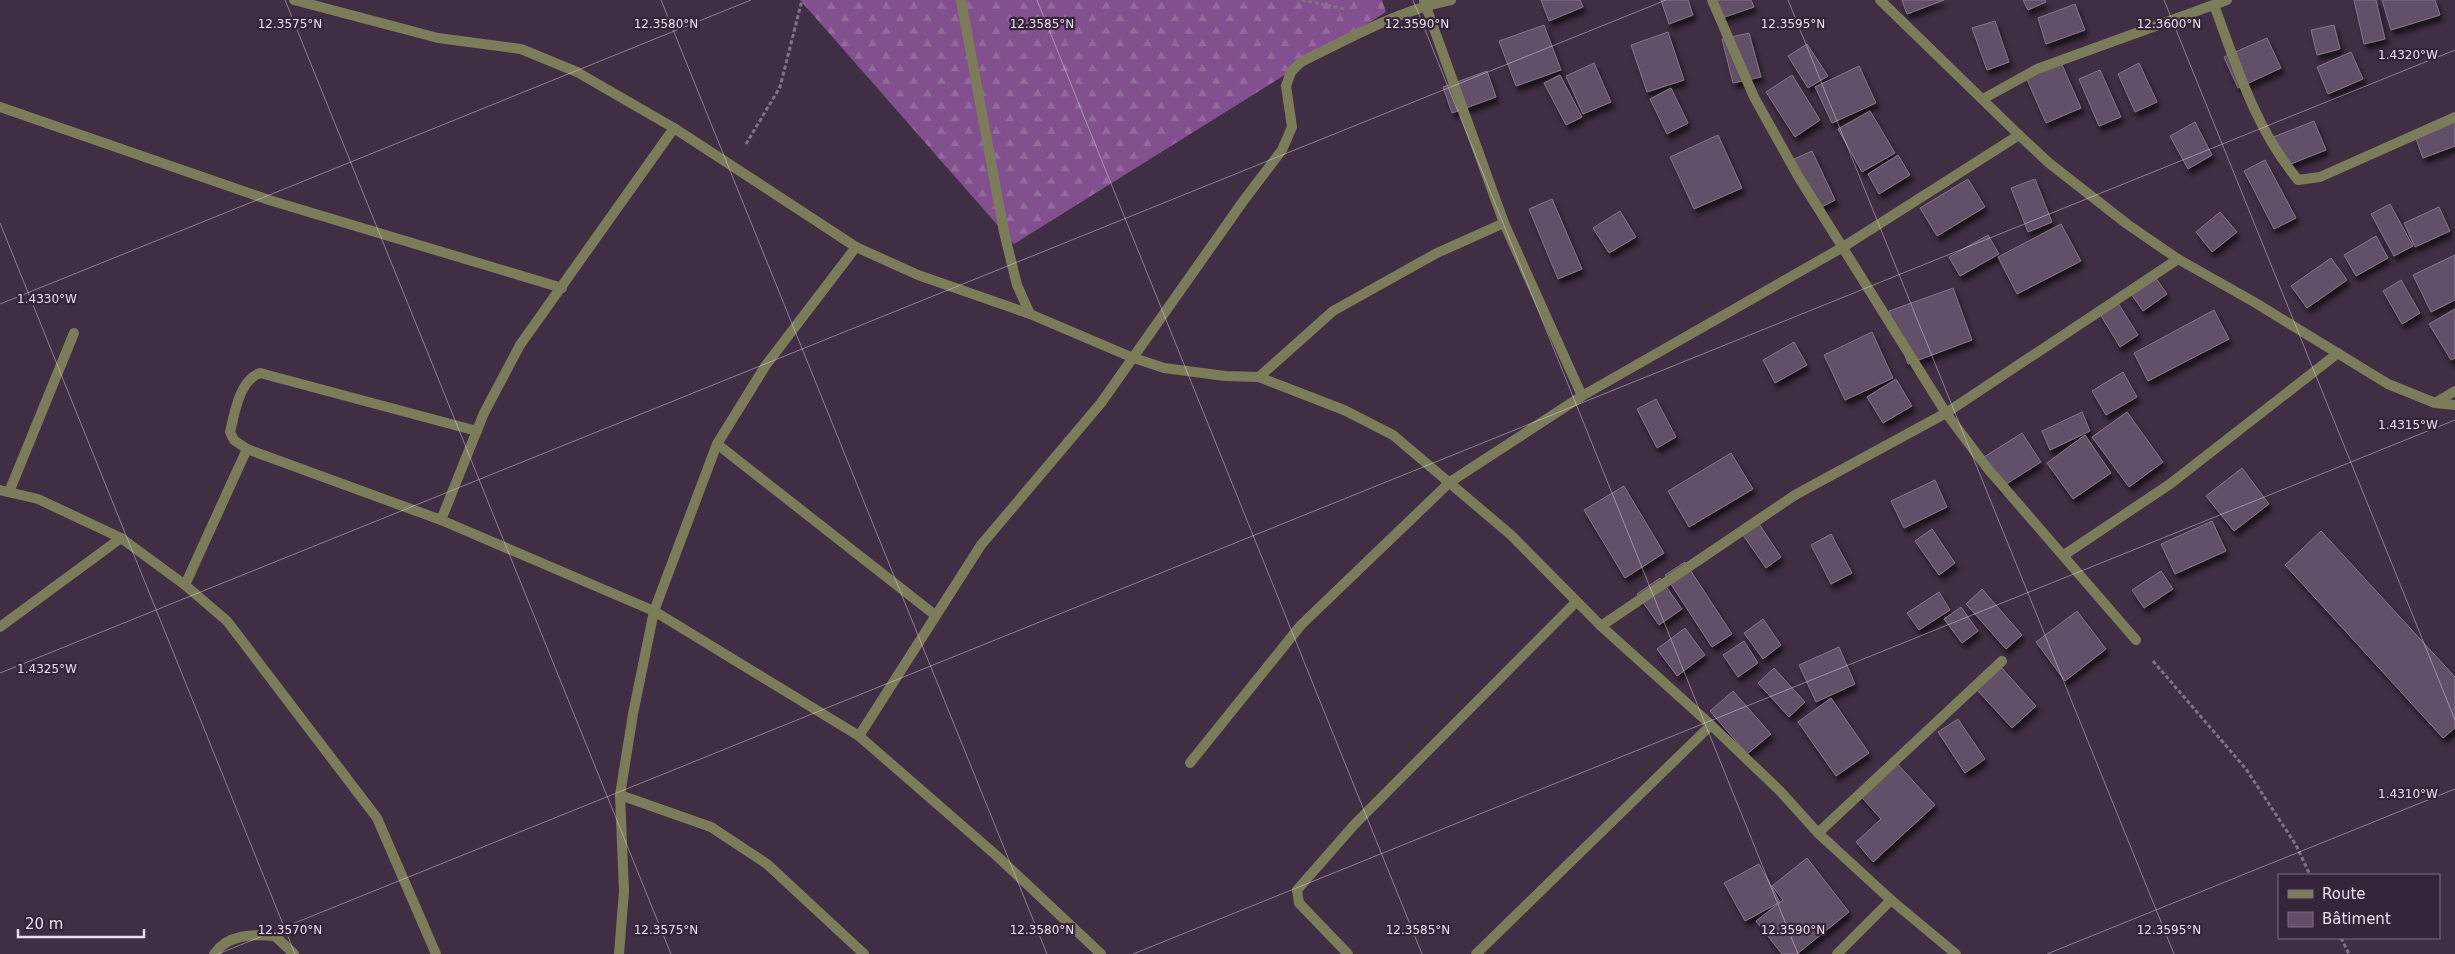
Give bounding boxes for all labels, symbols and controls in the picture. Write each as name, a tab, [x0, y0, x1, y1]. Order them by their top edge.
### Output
text: 12.3575°N	[258, 17, 322, 31]
text: 12.3580°N	[634, 17, 698, 31]
text: 12.3585°N	[1010, 17, 1074, 31]
text: 12.3590°N	[1385, 17, 1449, 31]
text: 12.3595°N	[1761, 17, 1825, 31]
text: 12.3600°N	[2137, 17, 2201, 31]
text: 1.4320°W	[2378, 48, 2438, 62]
text: 1.4330°W	[17, 292, 77, 306]
text: 1.4315°W	[2378, 418, 2438, 432]
text: 1.4325°W	[17, 662, 77, 676]
text: 1.4310°W	[2378, 787, 2438, 801]
legend	[2278, 874, 2440, 939]
text: Route	[2322, 885, 2366, 903]
scale bar	[18, 906, 144, 938]
text: Bâtiment	[2322, 910, 2391, 928]
text: 20 m	[25, 915, 63, 933]
text: 12.3570°N	[258, 923, 322, 937]
text: 12.3575°N	[634, 923, 698, 937]
text: 12.3580°N	[1010, 923, 1074, 937]
text: 12.3585°N	[1386, 923, 1450, 937]
text: 12.3590°N	[1761, 923, 1825, 937]
text: 12.3595°N	[2137, 923, 2201, 937]

